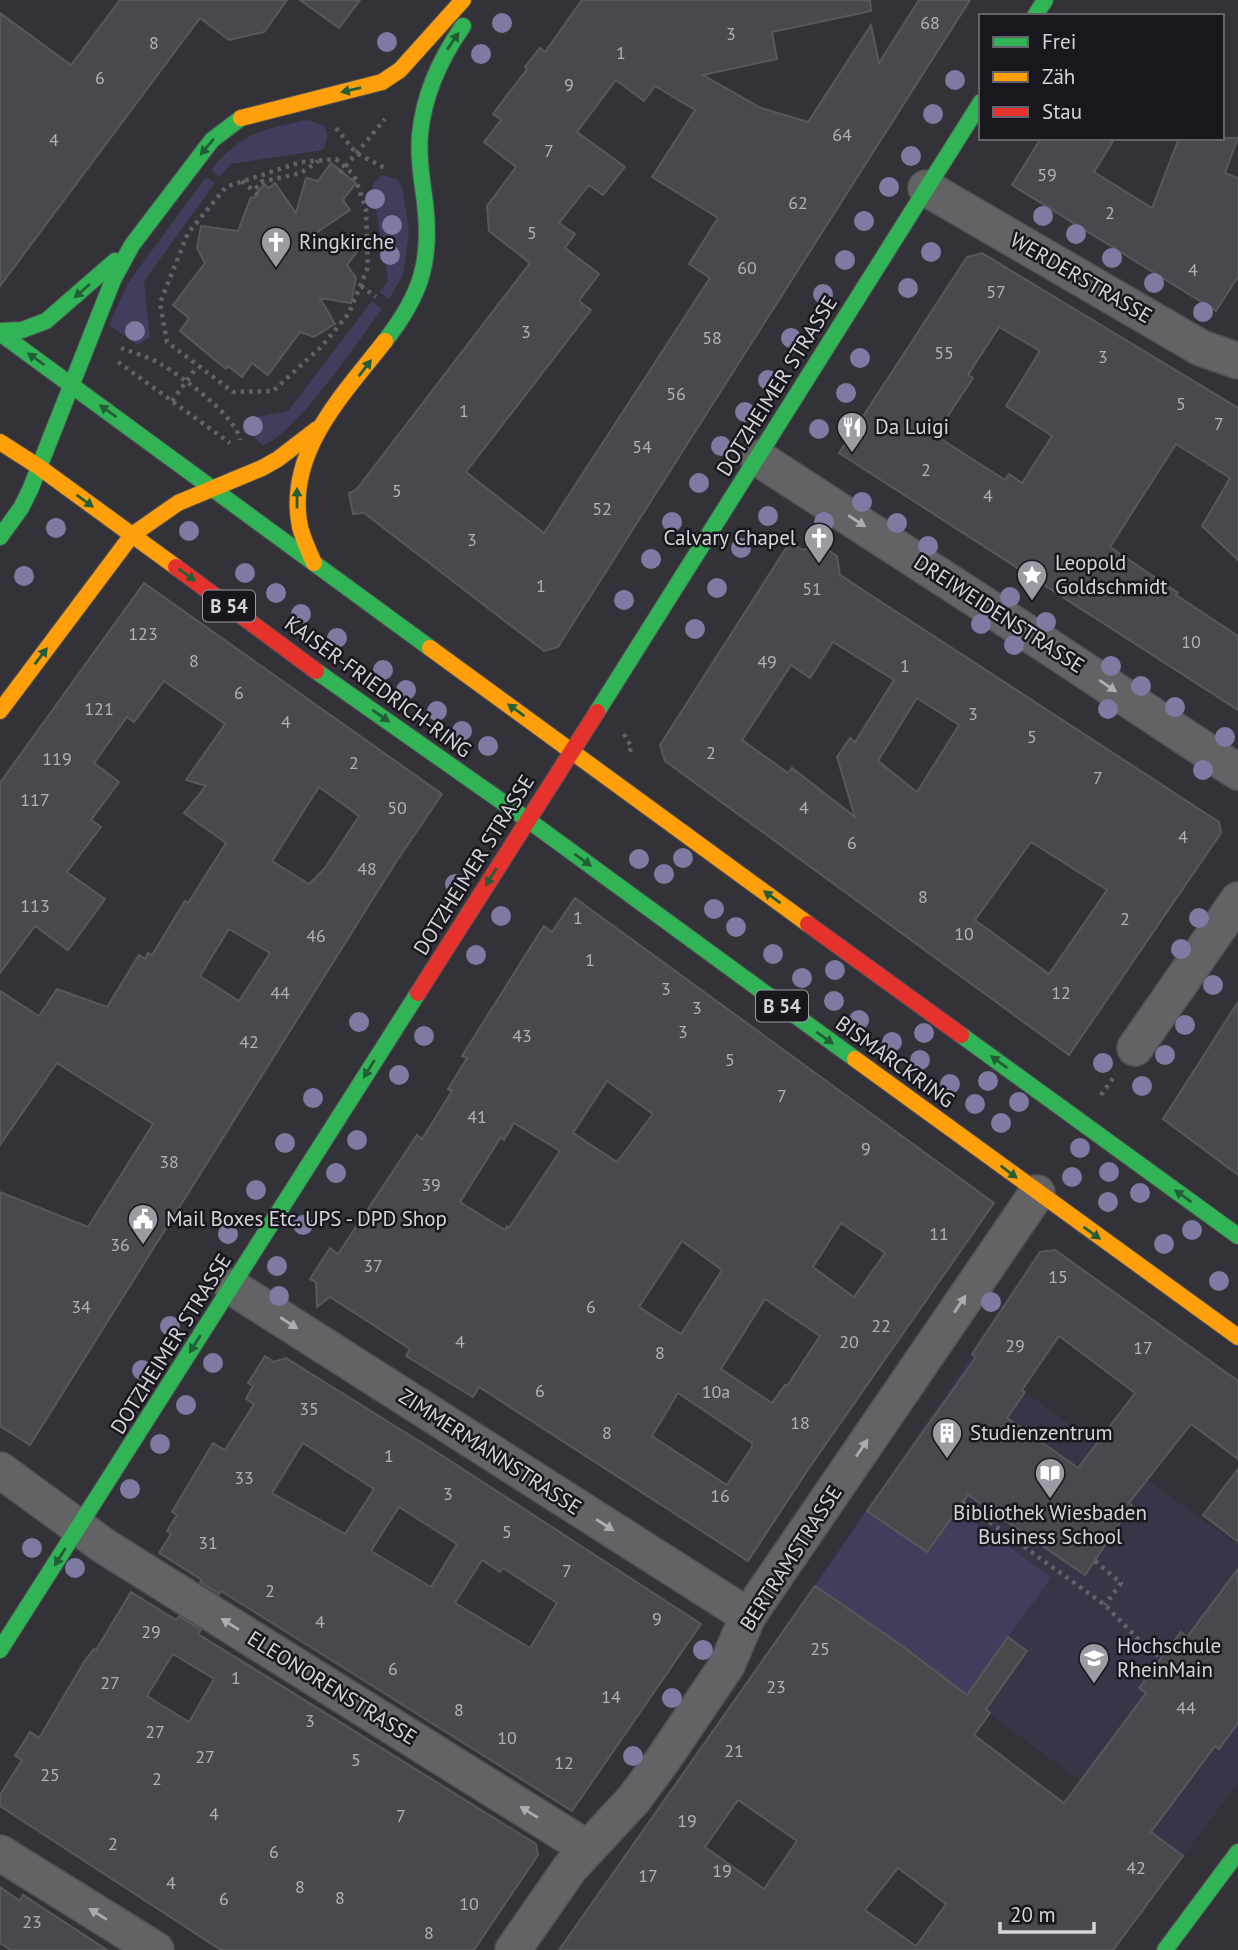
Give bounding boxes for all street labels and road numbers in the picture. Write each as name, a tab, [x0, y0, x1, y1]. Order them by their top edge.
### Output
street label: WERDERSTRASSE	[1006, 226, 1157, 329]
street label: DOTZHEIMER STRASSE	[710, 290, 843, 481]
street label: DREIWEIDENSTRASSE	[909, 548, 1090, 679]
road number: B 54	[203, 590, 255, 622]
street label: KAISER-FRIEDRICH-RING	[280, 610, 477, 764]
street label: DOTZHEIMER STRASSE	[407, 769, 540, 960]
road number: B 54	[756, 990, 808, 1022]
street label: BISMARCKRING	[831, 1009, 960, 1114]
street label: DOTZHEIMER STRASSE	[104, 1248, 237, 1439]
street label: ZIMMERMANNSTRASSE	[394, 1382, 587, 1521]
street label: BERTRAMSTRASSE	[734, 1480, 848, 1635]
street label: ELEONORENSTRASSE	[243, 1625, 422, 1751]

